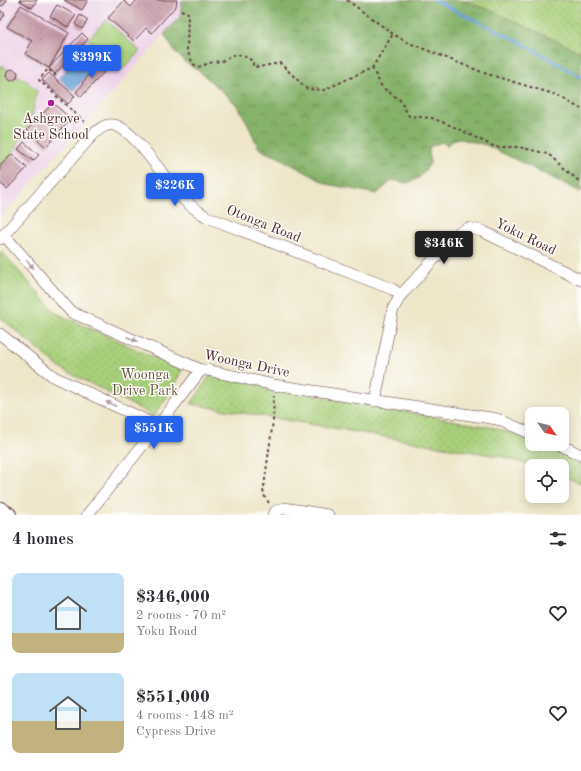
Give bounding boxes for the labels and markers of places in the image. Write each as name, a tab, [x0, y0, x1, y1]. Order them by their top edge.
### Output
pin: $399K	[64, 45, 120, 79]
marker: Ashgrove State School	[46, 98, 56, 108]
place label: Ashgrove State School	[13, 112, 89, 142]
pin: $226K	[147, 173, 203, 207]
pin: $346K	[416, 231, 472, 265]
pin: $551K	[126, 416, 182, 450]

